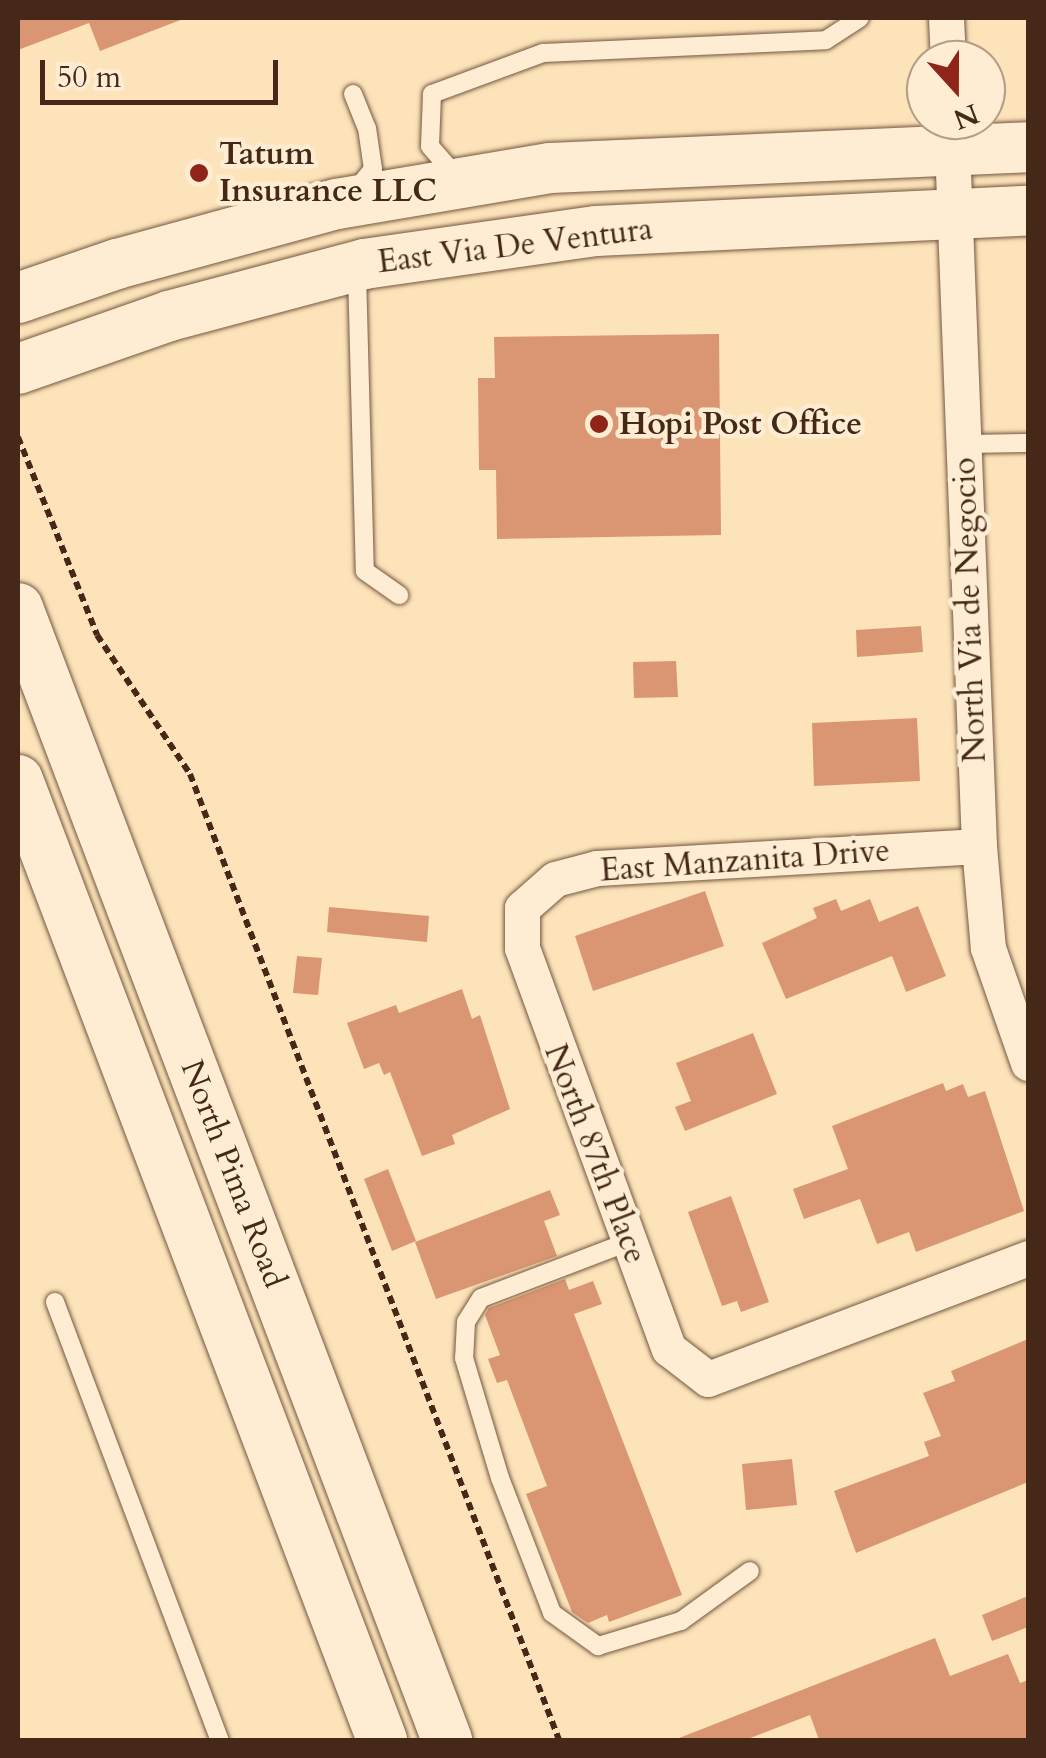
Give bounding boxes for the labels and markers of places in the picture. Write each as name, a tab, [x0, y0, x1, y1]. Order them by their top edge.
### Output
place label: Tatum Insurance LLC	[219, 136, 437, 211]
marker: Tatum Insurance LLC	[188, 162, 210, 184]
place label: Hopi Post Office	[619, 405, 862, 443]
marker: Hopi Post Office	[588, 413, 610, 435]

